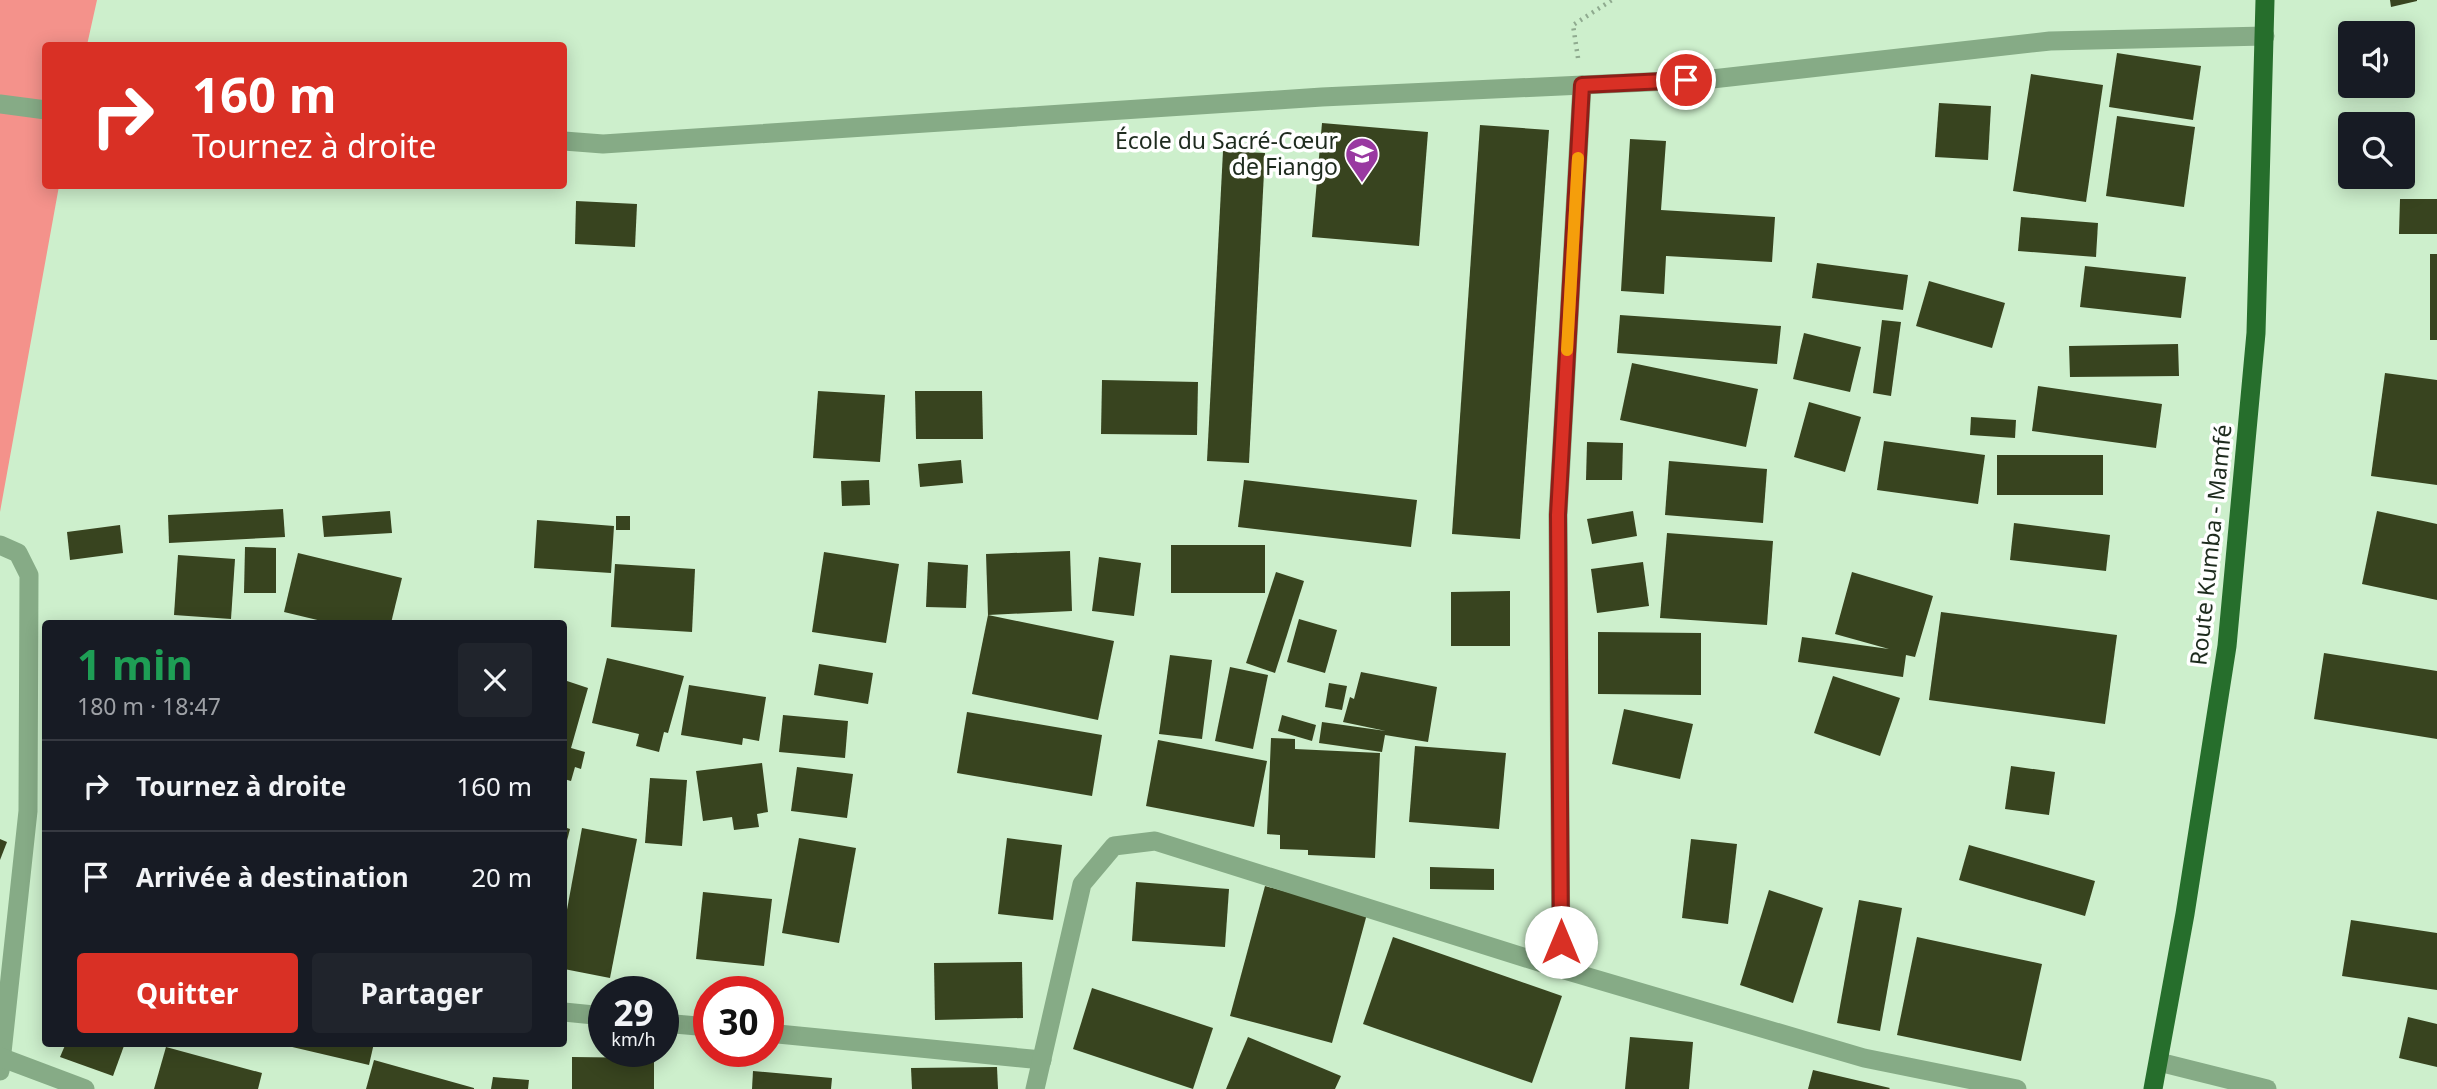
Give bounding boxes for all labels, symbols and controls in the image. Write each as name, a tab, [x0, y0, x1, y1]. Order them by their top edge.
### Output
map controls	[2338, 21, 2415, 189]
button: sound	[2338, 21, 2415, 98]
pin	[1656, 50, 1716, 110]
text: 160 m	[192, 61, 337, 127]
icon: arrive	[1667, 61, 1705, 99]
icon: right	[77, 70, 168, 161]
button: search	[2338, 112, 2415, 189]
text: Tournez à droite	[192, 124, 437, 167]
place label: École du Sacré-Cœur de Fiango	[1115, 124, 1338, 182]
school or university icon: École du Sacré-Cœur de Fiango	[1343, 135, 1381, 184]
street label: Route Kumba - Mamfé	[2181, 423, 2239, 667]
text: 1 min	[77, 635, 193, 692]
button: close	[458, 643, 532, 717]
text: 180 m · 18:47	[77, 690, 221, 722]
icon: right	[77, 767, 115, 805]
text: Tournez à droite	[136, 768, 346, 804]
text: 160 m	[456, 768, 532, 804]
icon: arrive	[77, 858, 115, 896]
text: Arrivée à destination	[136, 859, 409, 895]
text: 20 m	[471, 859, 532, 895]
position arrow	[1524, 905, 1598, 979]
button: Quitter	[77, 953, 298, 1033]
button: Partager	[312, 953, 532, 1033]
speed limit sign: 30	[693, 976, 784, 1067]
text: 29	[613, 989, 654, 1036]
text: km/h	[611, 1027, 656, 1051]

